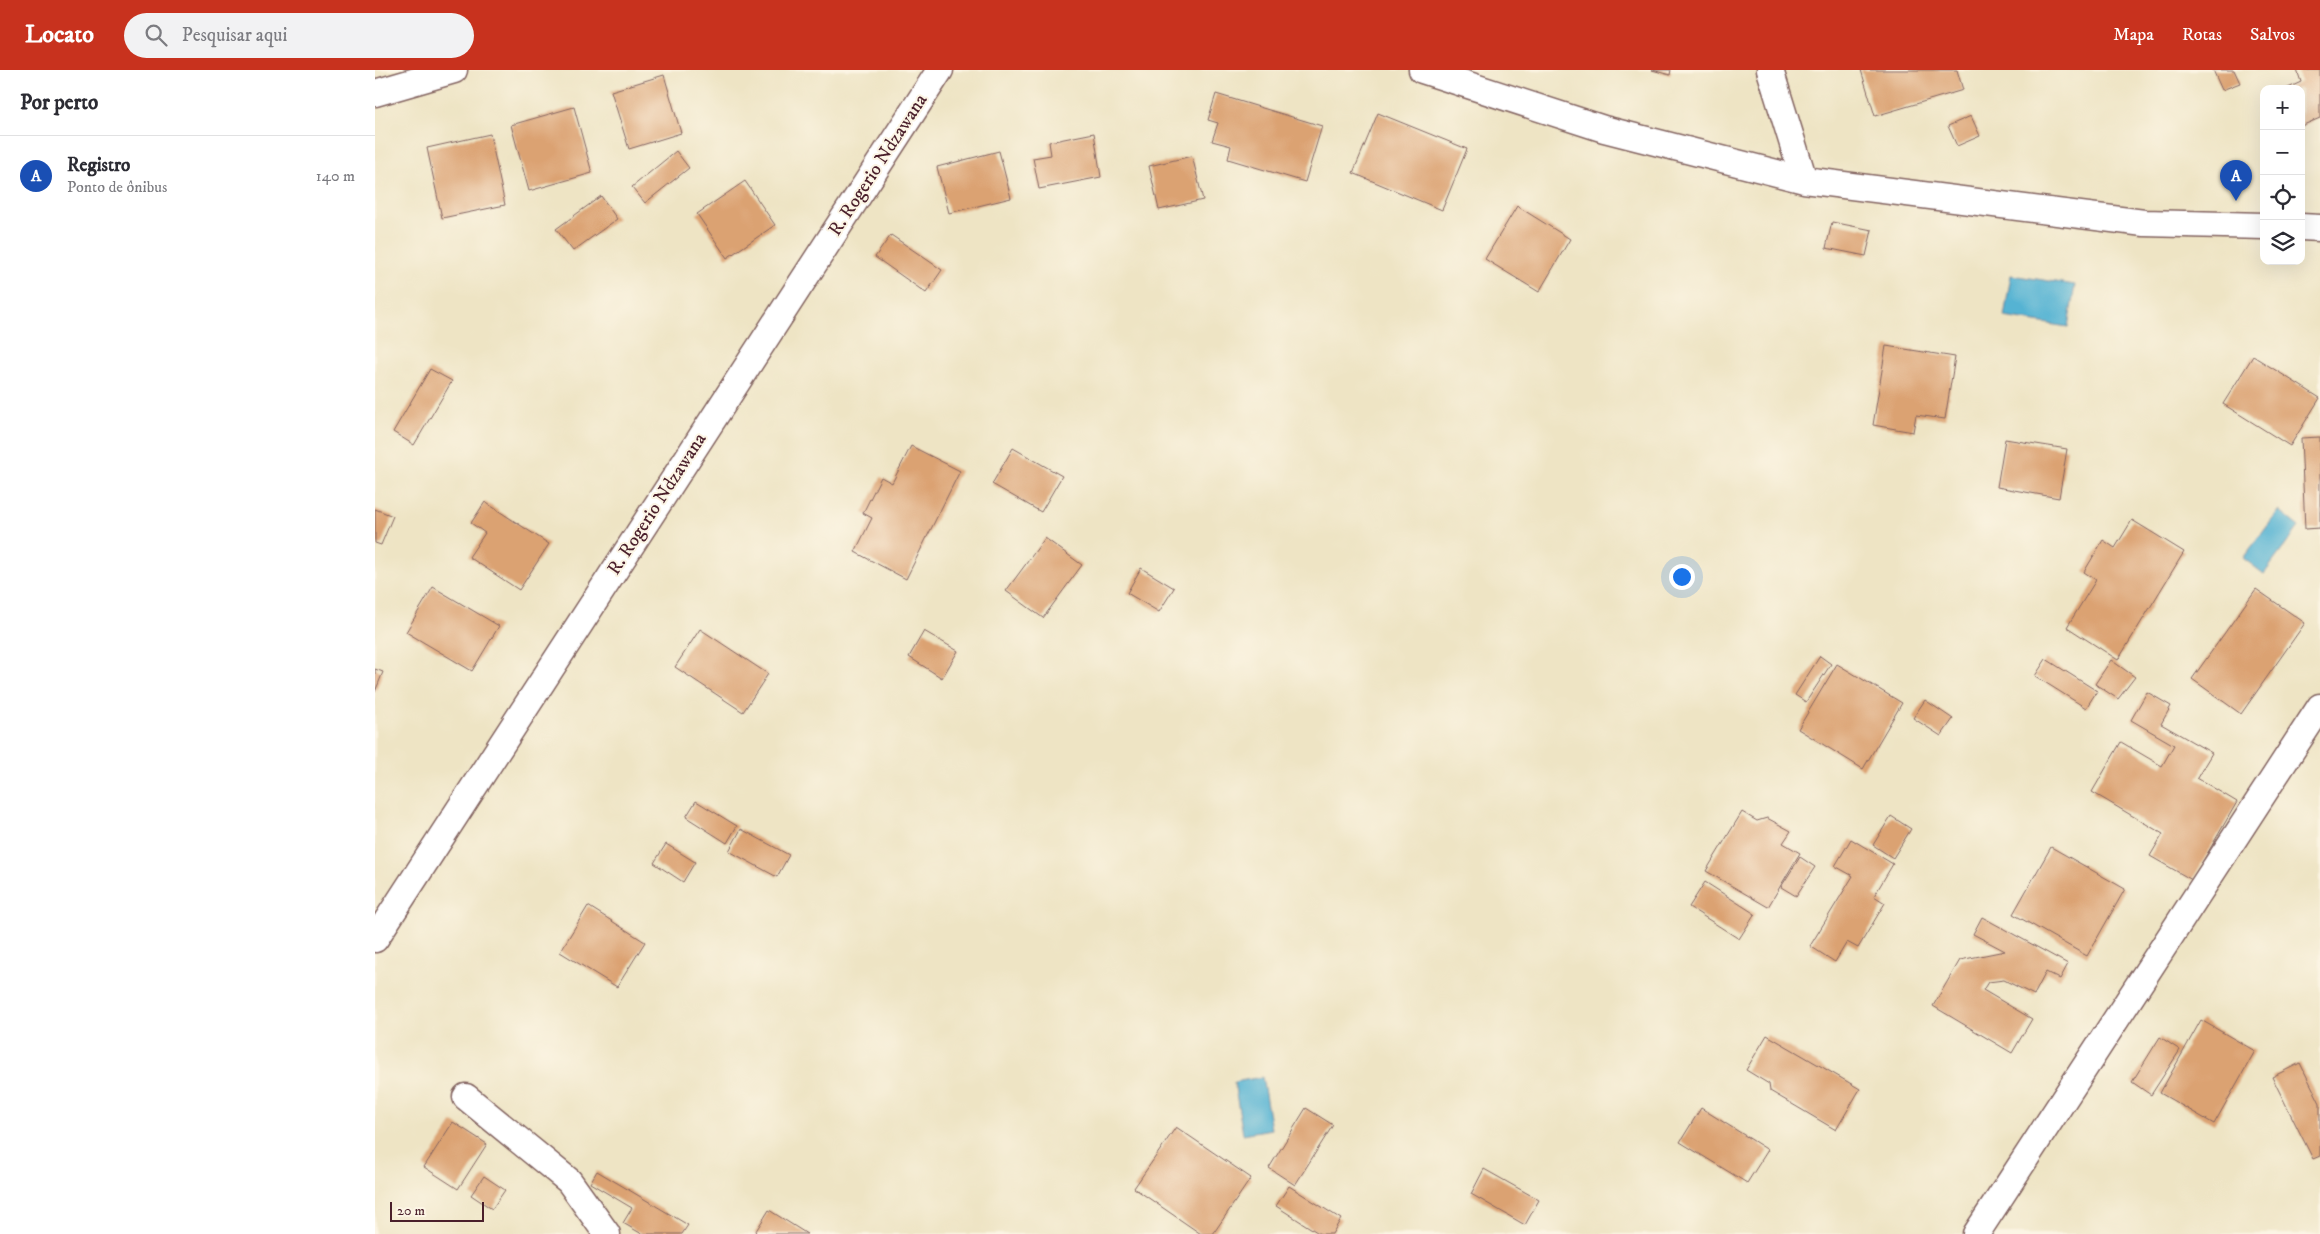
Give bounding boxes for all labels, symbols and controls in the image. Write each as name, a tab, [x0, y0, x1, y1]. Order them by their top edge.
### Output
search box	[124, 13, 474, 58]
text: Locato	[25, 20, 94, 50]
icon: search	[142, 21, 170, 49]
text: Pesquisar aqui	[182, 24, 287, 47]
text: Mapa	[2113, 24, 2154, 46]
text: Rotas	[2182, 24, 2222, 46]
text: Salvos	[2250, 24, 2295, 46]
map controls	[2260, 85, 2305, 265]
button: +	[2260, 85, 2305, 130]
text: Por perto	[20, 90, 98, 116]
street label: R. Rogerio Ndzawana	[824, 90, 932, 240]
button: −	[2260, 130, 2305, 175]
text: Registro	[67, 154, 130, 177]
pin: A	[2220, 160, 2252, 201]
text: A	[31, 166, 41, 186]
text: 140 m	[316, 166, 355, 186]
button: locate	[2260, 175, 2305, 220]
text: Ponto de ônibus	[67, 177, 167, 197]
button: layers	[2260, 220, 2305, 265]
street label: R. Rogerio Ndzawana	[603, 429, 711, 579]
your location	[1669, 564, 1695, 590]
scale bar	[390, 1199, 484, 1222]
text: 20 m	[397, 1202, 425, 1220]

